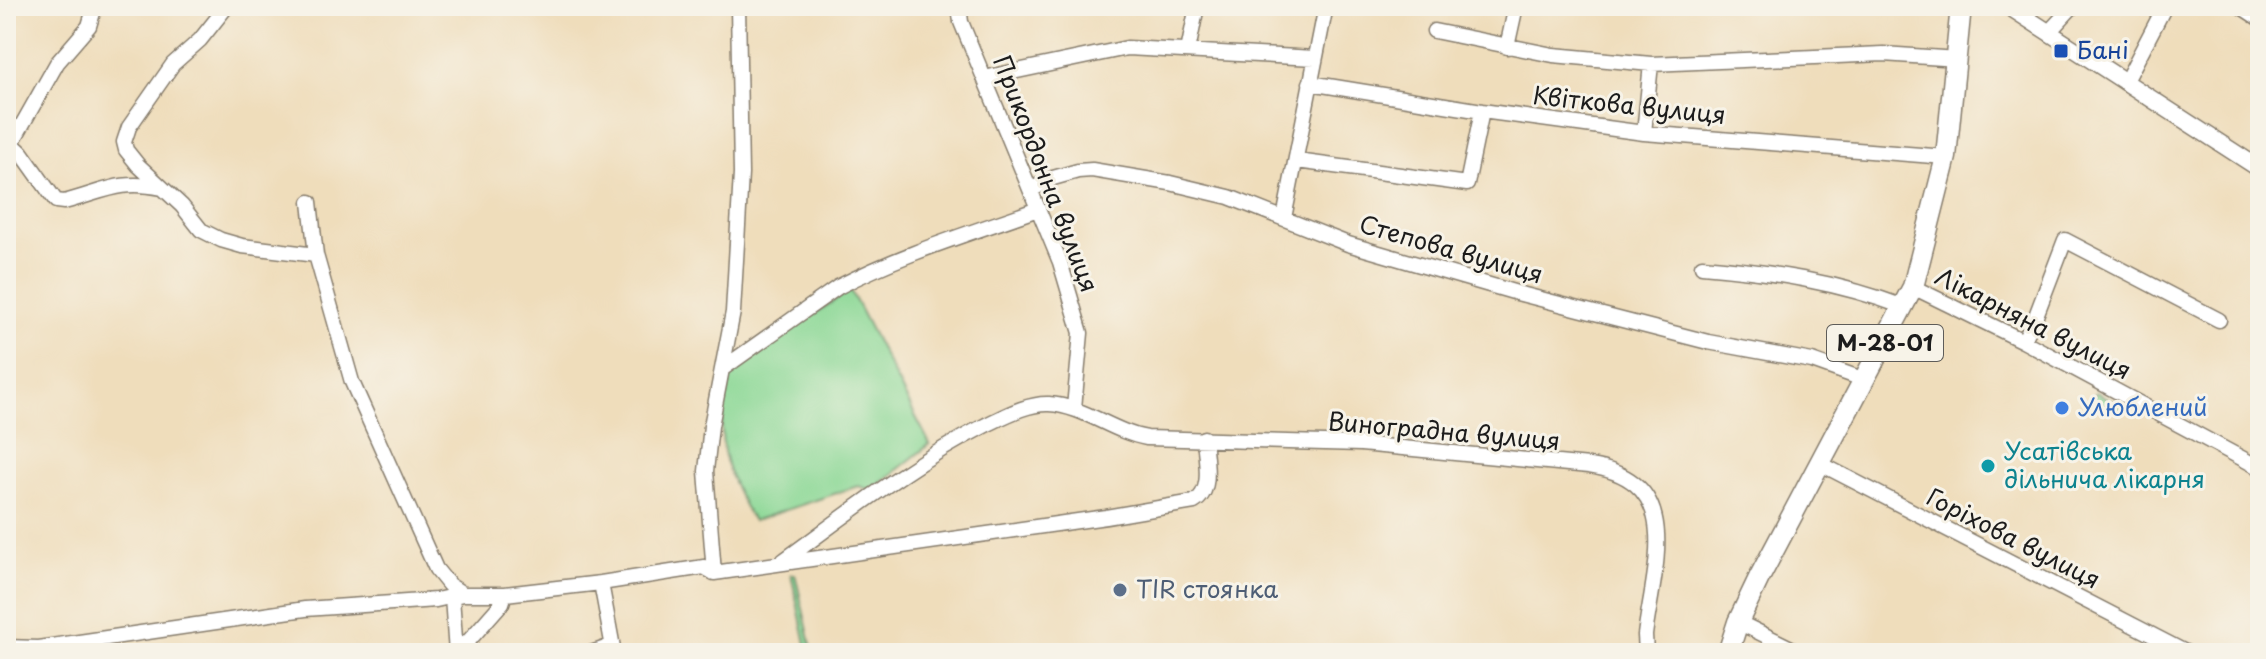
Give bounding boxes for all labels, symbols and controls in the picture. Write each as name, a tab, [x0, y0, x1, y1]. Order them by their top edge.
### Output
place label: Бані	[2077, 31, 2129, 67]
marker: Бані	[2052, 42, 2070, 60]
street label: Прикордонна вулиця	[985, 50, 1109, 297]
street label: Квіткова вулиця	[1531, 76, 1727, 132]
street label: Степова вулиця	[1356, 205, 1548, 291]
street label: Лікарняна вулиця	[1930, 257, 2138, 387]
road number: М-28-01	[1827, 325, 1943, 361]
place label: Улюблений	[2078, 388, 2208, 424]
marker: Улюблений	[2053, 399, 2071, 417]
street label: Виноградна вулиця	[1327, 402, 1562, 458]
place label: Усатівська дільнича лікарня	[2004, 432, 2205, 496]
marker: Усатівська дільнича лікарня	[1979, 457, 1997, 475]
street label: Горіхова вулиця	[1921, 478, 2107, 597]
place label: TIR стоянка	[1136, 570, 1278, 606]
marker: TIR стоянка	[1111, 581, 1129, 599]

